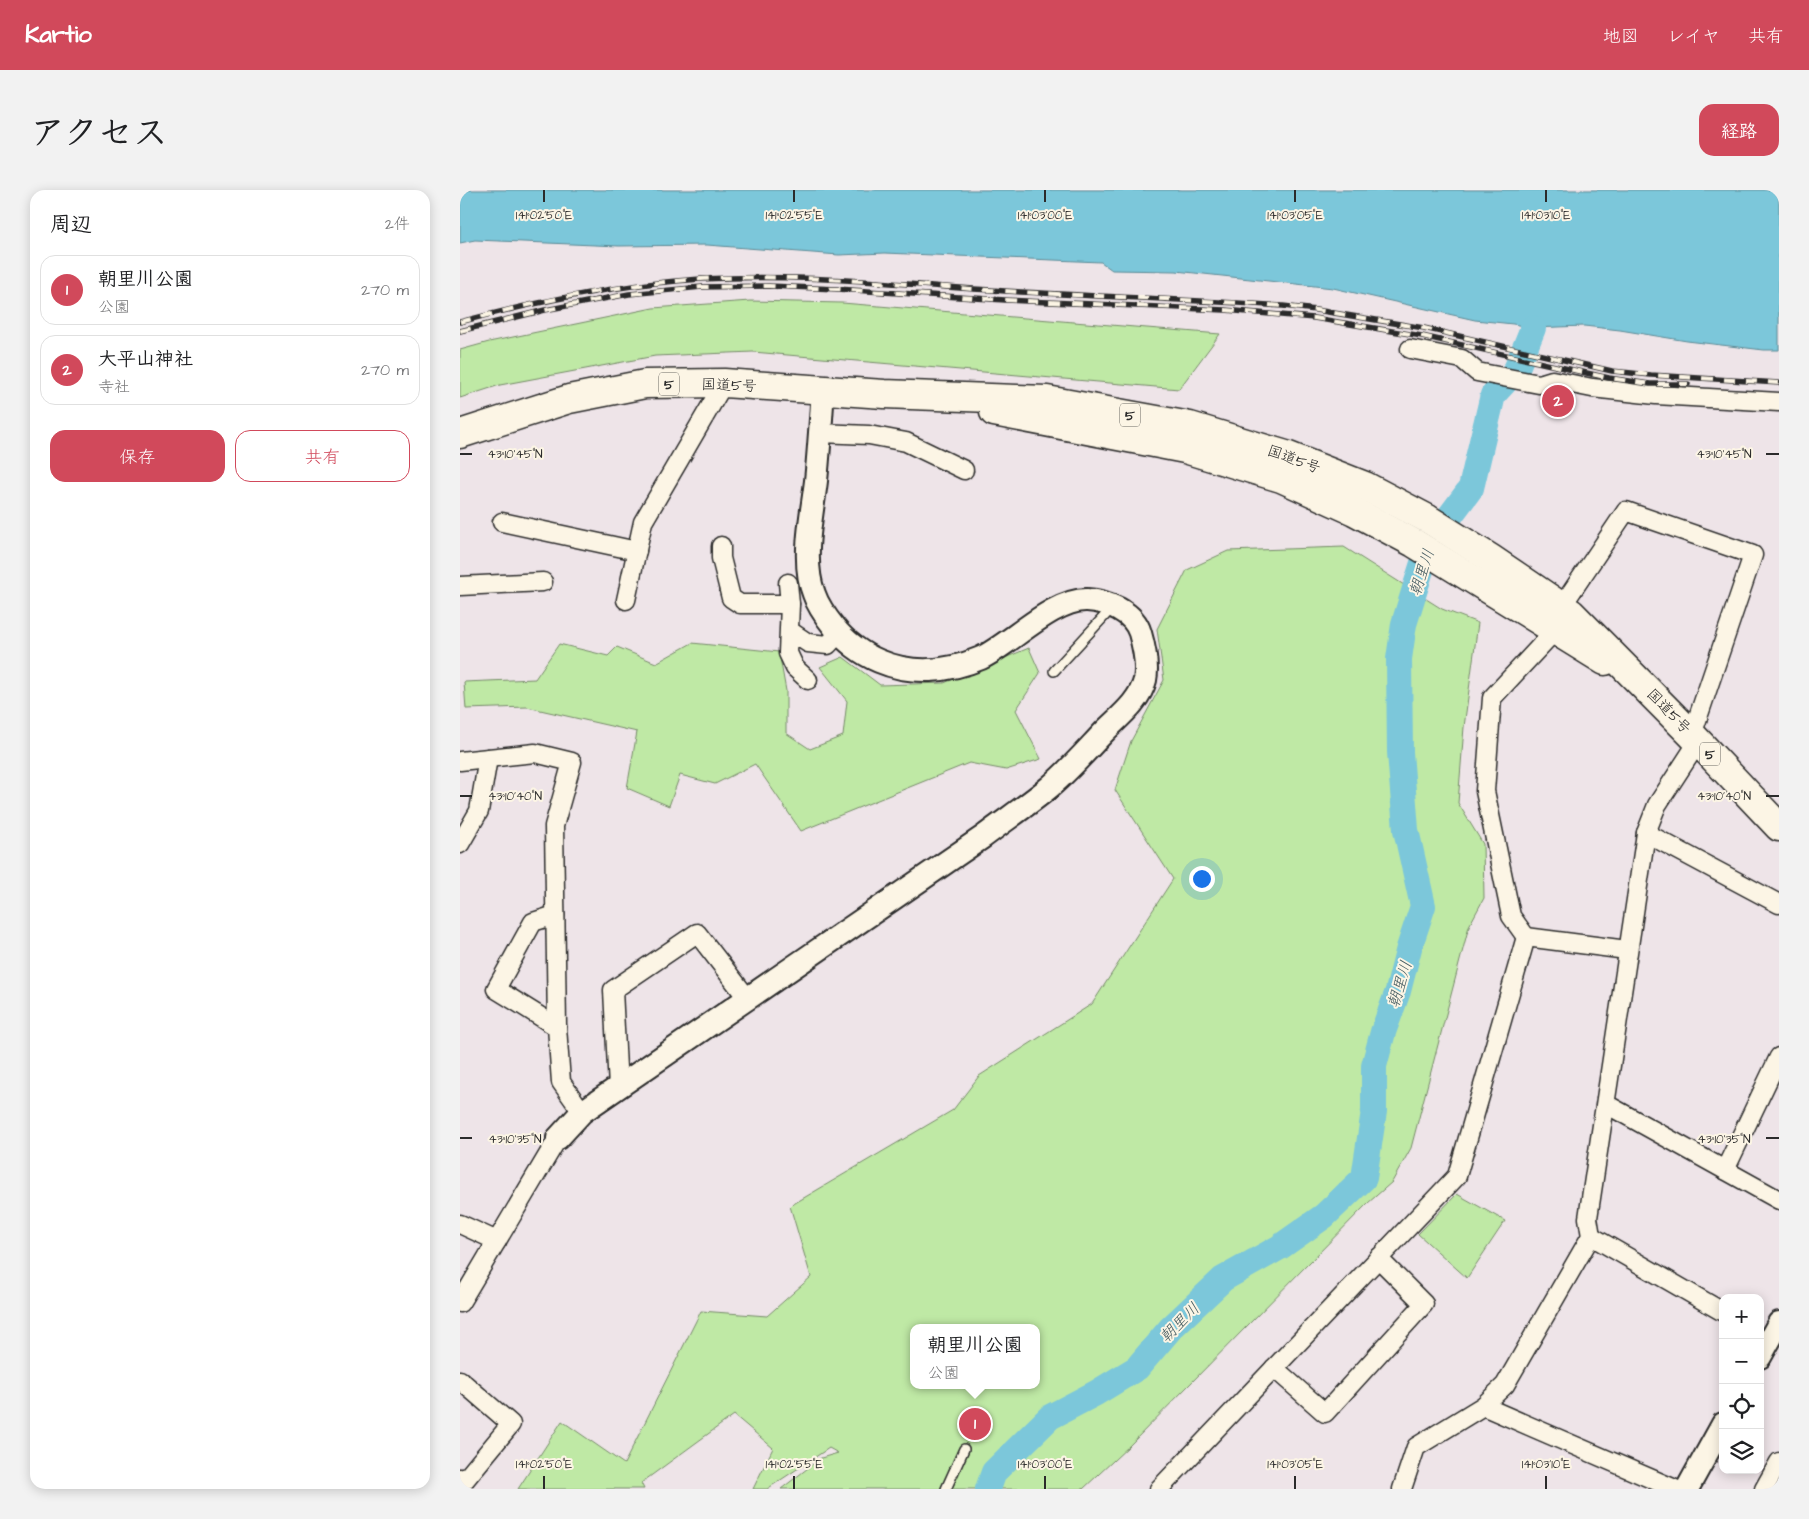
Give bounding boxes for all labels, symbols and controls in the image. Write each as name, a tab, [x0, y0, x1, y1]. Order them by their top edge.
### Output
text: Kartio	[25, 18, 92, 52]
text: 地図	[1603, 24, 1639, 49]
text: レイヤ	[1667, 24, 1720, 49]
text: 共有	[1748, 24, 1784, 49]
button: 経路	[1699, 104, 1779, 156]
text: アクセス	[30, 109, 168, 158]
text: 141°02'50"E	[516, 207, 572, 224]
text: 141°02'55"E	[765, 207, 823, 224]
text: 141°03'00"E	[1018, 207, 1072, 224]
text: 141°03'05"E	[1267, 207, 1323, 224]
text: 141°03'10"E	[1522, 207, 1570, 224]
text: 周辺	[50, 210, 92, 239]
text: 2件	[385, 213, 410, 235]
text: 朝里川公園	[98, 266, 193, 293]
text: 1	[66, 279, 68, 301]
text: 270 m	[361, 279, 409, 301]
text: 公園	[98, 296, 130, 318]
text: 大平山神社	[98, 346, 193, 373]
text: 2	[62, 359, 72, 381]
text: 270 m	[361, 359, 409, 381]
road number: 5	[659, 372, 679, 395]
street label: 国道5号	[701, 374, 757, 397]
text: 寺社	[98, 376, 130, 398]
pin: 2	[1542, 382, 1574, 420]
road number: 5	[1120, 404, 1140, 426]
button: 保存	[50, 430, 225, 482]
button: 共有	[235, 430, 410, 482]
street label: 国道5号	[1264, 440, 1324, 479]
text: 43°10'45"N	[488, 446, 543, 463]
text: 43°10'45"N	[1697, 446, 1752, 463]
water label: 朝里川	[1404, 546, 1440, 599]
street label: 国道5号	[1642, 684, 1696, 739]
road number: 5	[1700, 742, 1720, 766]
text: 43°10'40"N	[488, 788, 543, 805]
text: 43°10'40"N	[1697, 788, 1752, 805]
your location	[1189, 866, 1215, 892]
water label: 朝里川	[1382, 958, 1417, 1010]
text: 43°10'35"N	[489, 1131, 542, 1148]
text: 43°10'35"N	[1698, 1131, 1751, 1148]
map controls	[1719, 1294, 1764, 1474]
button: +	[1719, 1294, 1764, 1339]
water label: 朝里川	[1155, 1298, 1204, 1347]
popup	[910, 1324, 1040, 1389]
text: 朝里川公園	[927, 1332, 1023, 1359]
button: −	[1719, 1339, 1764, 1384]
text: 公園	[927, 1362, 960, 1384]
button: locate	[1719, 1384, 1764, 1429]
pin: 1	[959, 1405, 991, 1443]
button: layers	[1719, 1429, 1764, 1474]
text: 141°02'50"E	[516, 1456, 572, 1473]
text: 141°02'55"E	[765, 1456, 823, 1473]
text: 141°03'00"E	[1018, 1456, 1072, 1473]
text: 141°03'05"E	[1267, 1456, 1323, 1473]
text: 141°03'10"E	[1522, 1456, 1570, 1473]

